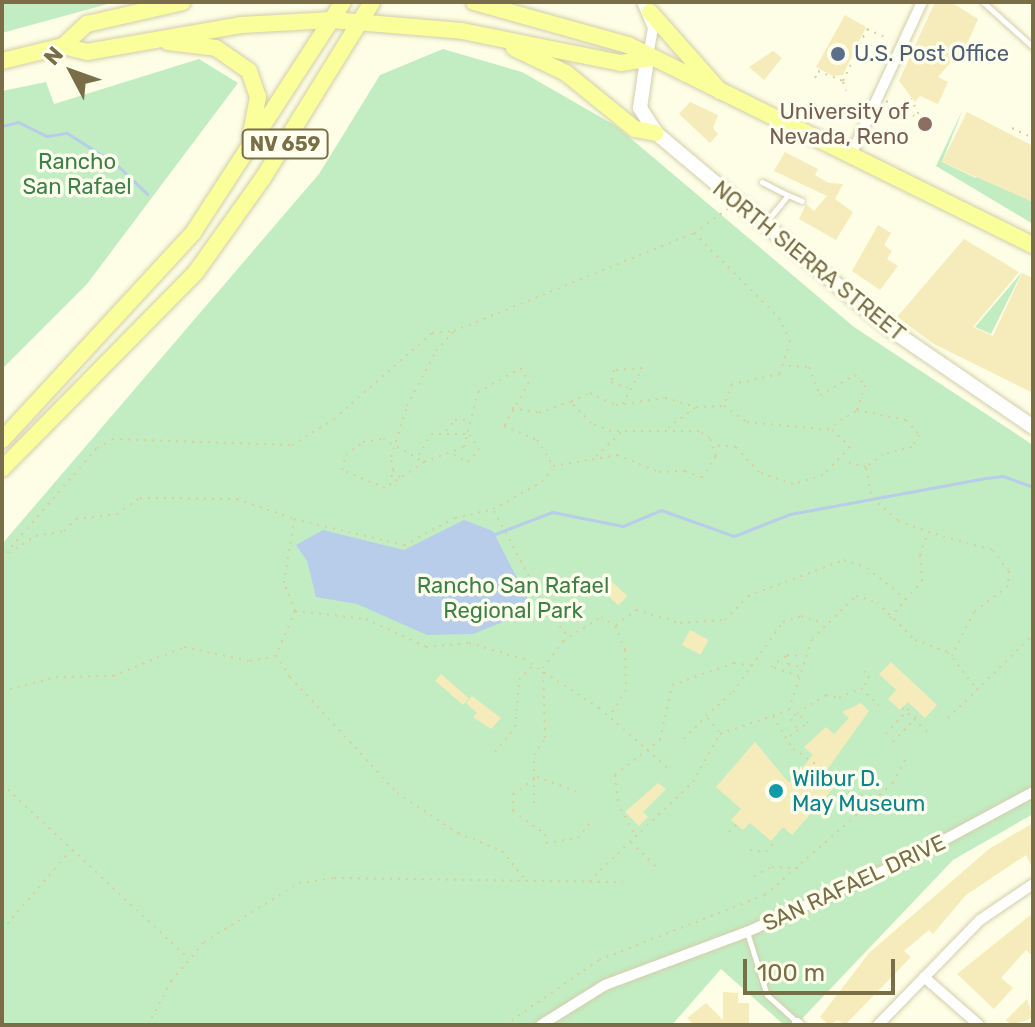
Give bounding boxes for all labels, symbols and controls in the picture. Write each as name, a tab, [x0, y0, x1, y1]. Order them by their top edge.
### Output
north arrow	[32, 32, 112, 112]
text: N	[38, 41, 69, 71]
place label: U.S. Post Office	[854, 41, 1009, 67]
marker: U.S. Post Office	[829, 45, 847, 63]
place label: University of Nevada, Reno	[769, 98, 909, 150]
marker: University of Nevada, Reno	[916, 115, 934, 133]
road number: NV 659	[241, 128, 329, 160]
park label: Rancho San Rafael	[22, 148, 132, 200]
street label: NORTH SIERRA STREET	[707, 175, 911, 347]
park label: Rancho San Rafael Regional Park	[417, 572, 609, 624]
place label: Wilbur D. May Museum	[792, 765, 926, 816]
marker: Wilbur D. May Museum	[767, 782, 785, 800]
street label: SAN RAFAEL DRIVE	[758, 829, 950, 937]
scale bar	[747, 943, 899, 993]
text: 100 m	[757, 959, 825, 987]

